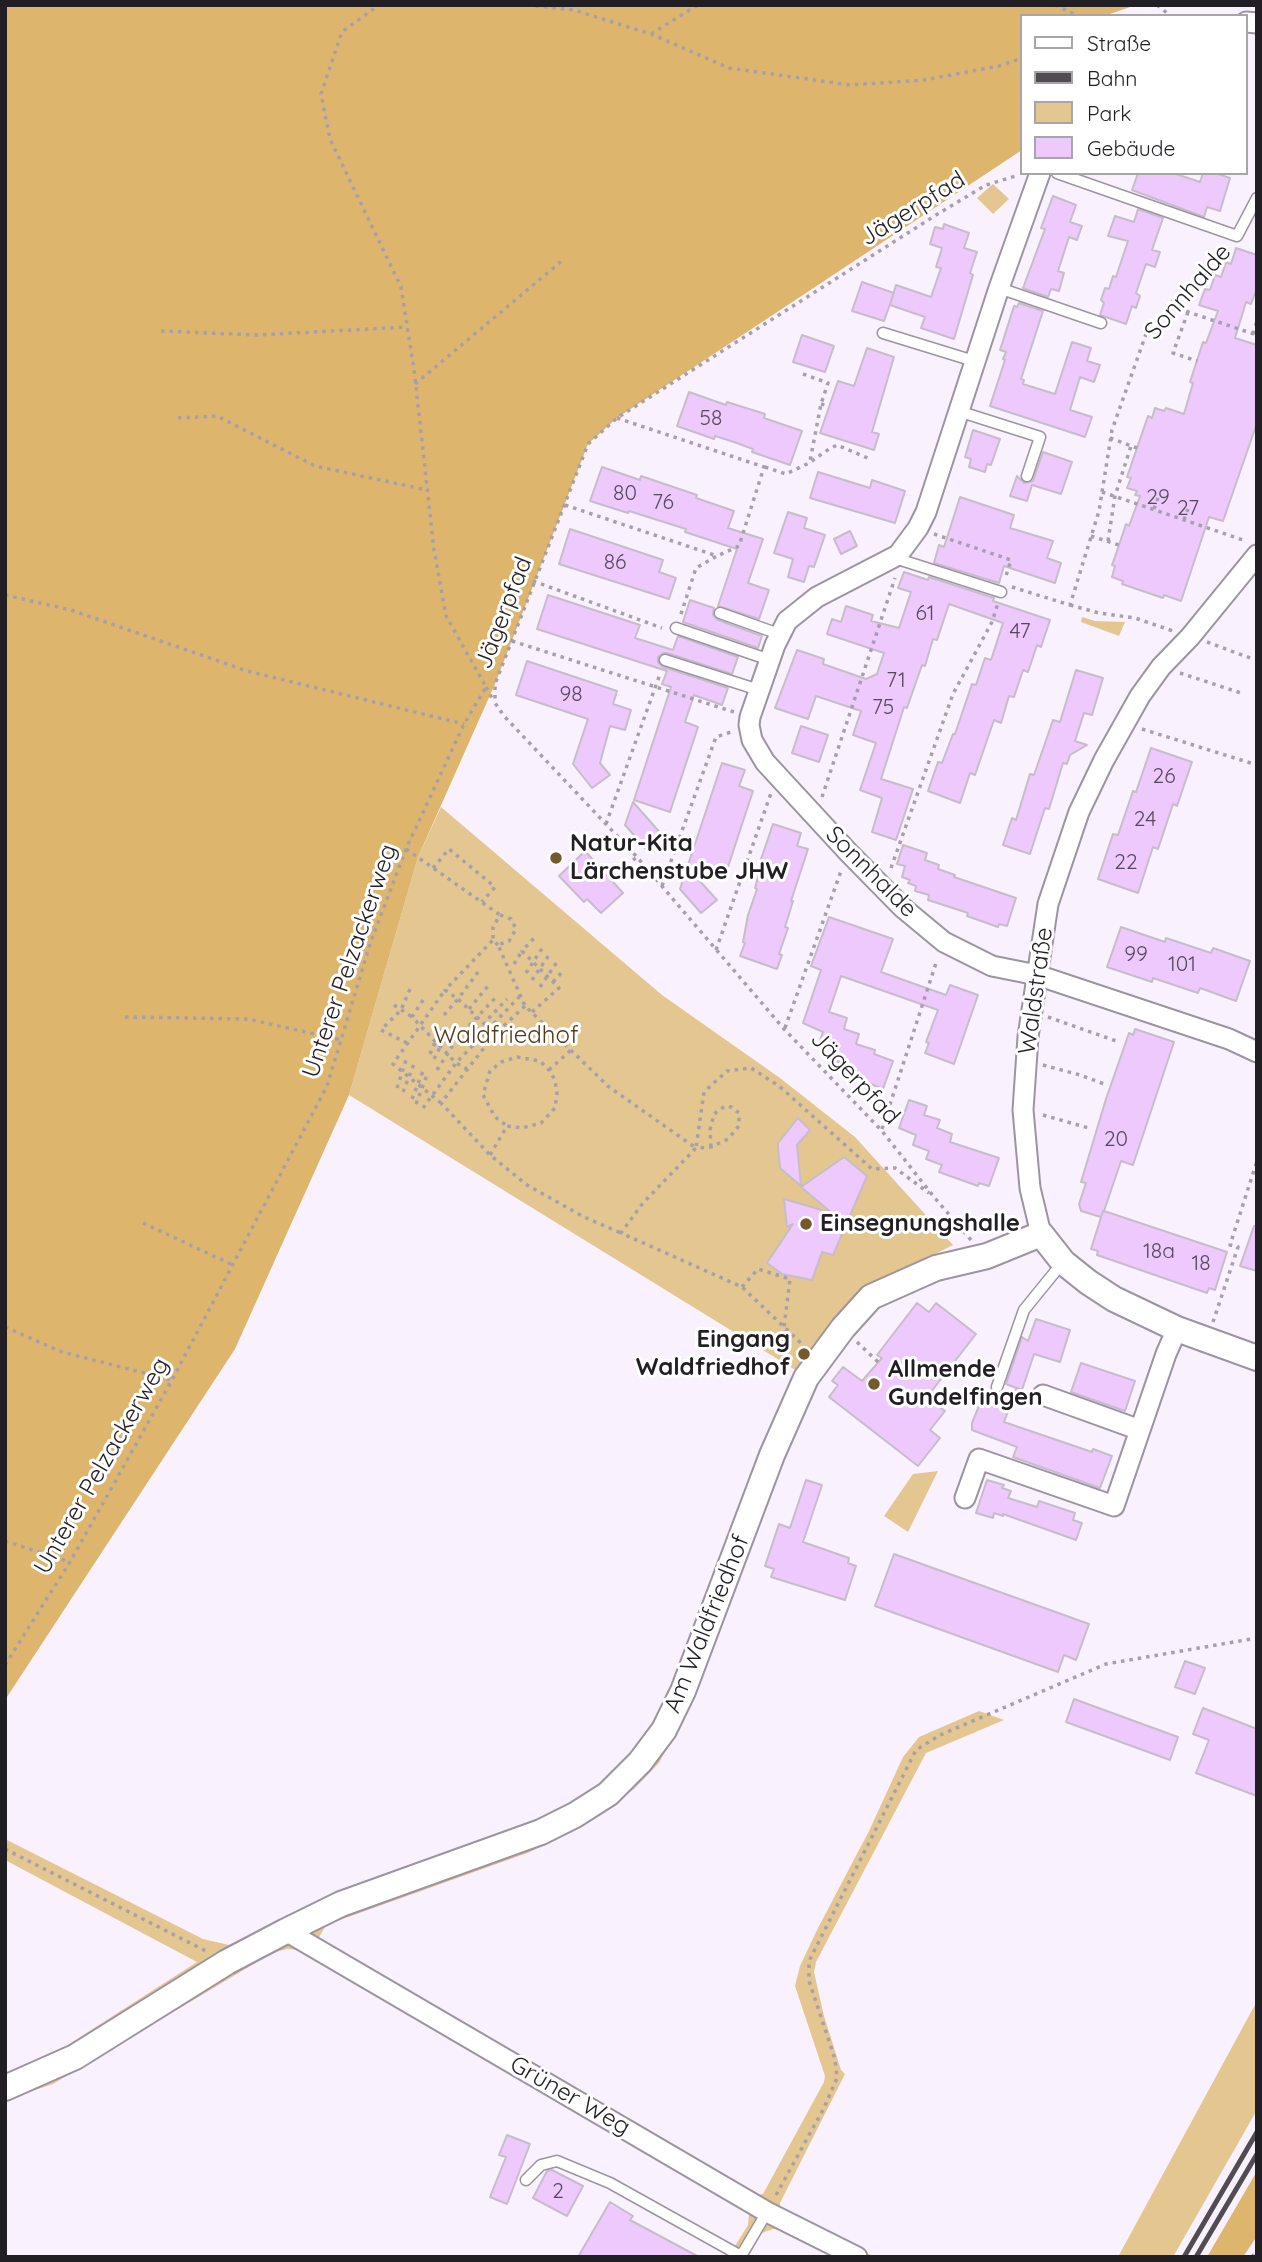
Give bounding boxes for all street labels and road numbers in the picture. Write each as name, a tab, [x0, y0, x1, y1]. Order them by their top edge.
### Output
street label: Jägerpfad	[855, 166, 971, 252]
street label: Sonnhalde	[1139, 238, 1237, 346]
street label: Jägerpfad	[469, 553, 539, 673]
street label: Sonnhalde	[819, 820, 923, 924]
street label: Unterer Pelzackerweg	[296, 840, 404, 1082]
street label: Waldstraße	[1013, 925, 1059, 1057]
street label: Jägerpfad	[804, 1025, 906, 1131]
street label: Unterer Pelzackerweg	[28, 1353, 176, 1579]
street label: Am Waldfriedhof	[658, 1531, 756, 1717]
street label: Grüner Weg	[505, 2050, 635, 2142]

